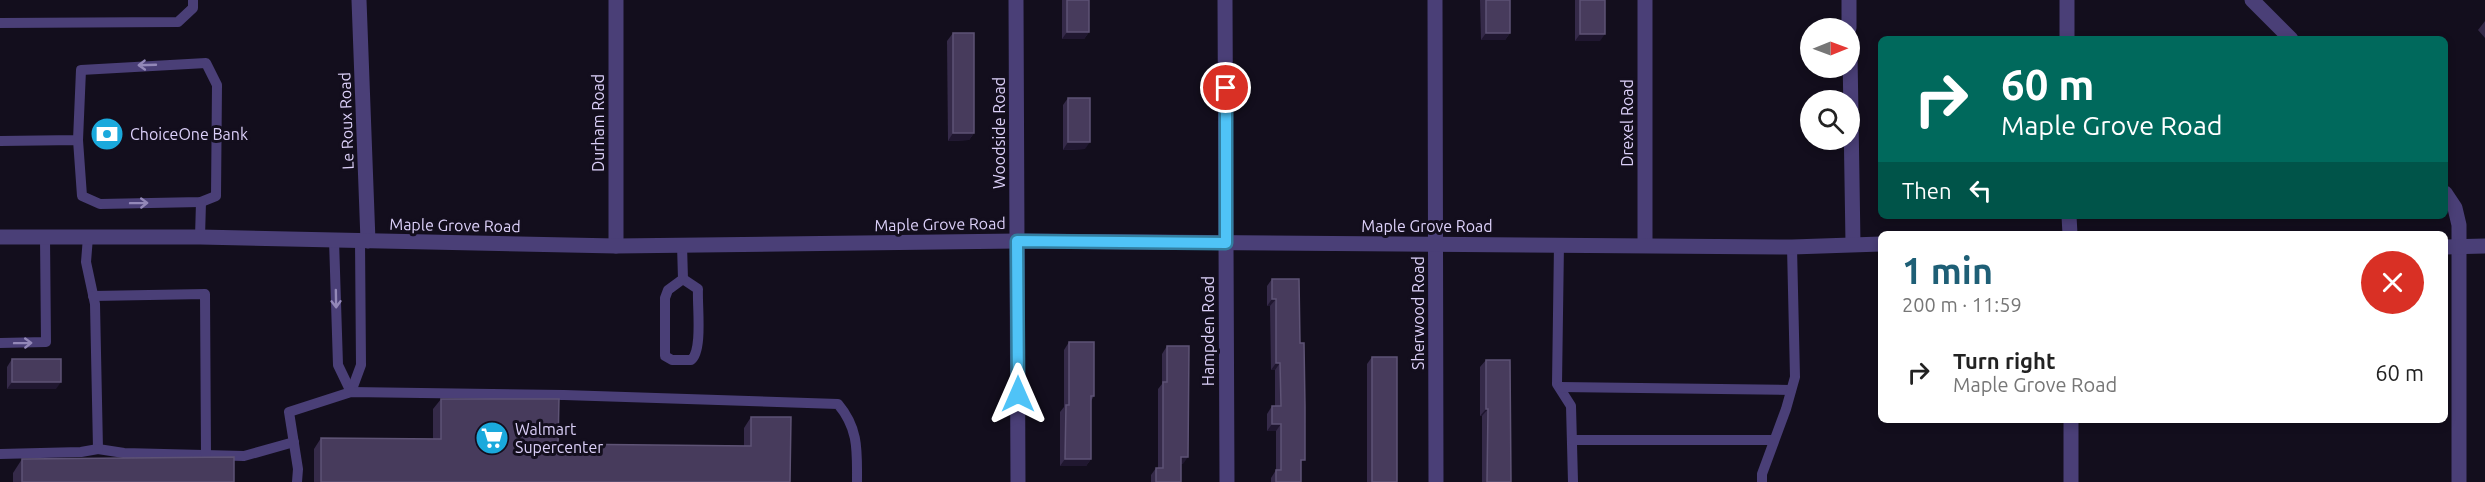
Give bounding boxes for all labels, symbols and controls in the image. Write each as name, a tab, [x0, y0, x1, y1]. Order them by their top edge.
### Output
north arrow	[1800, 18, 1860, 78]
map controls	[1800, 18, 1860, 150]
one-way arrow	[138, 60, 158, 71]
icon: right	[1902, 60, 1980, 138]
text: 60 m	[2001, 61, 2095, 108]
pin	[1200, 62, 1251, 113]
icon: arrive	[1209, 71, 1242, 104]
street label: Le Roux Road	[335, 72, 357, 170]
street label: Durham Road	[589, 74, 607, 172]
street label: Woodside Road	[990, 77, 1008, 189]
street label: Drexel Road	[1618, 79, 1636, 167]
button: search	[1800, 90, 1860, 150]
text: Maple Grove Road	[2001, 110, 2223, 140]
bank icon: ChoiceOne Bank	[89, 116, 125, 152]
place label: ChoiceOne Bank	[130, 125, 248, 143]
icon: left	[1964, 174, 1997, 207]
text: Then	[1902, 178, 1952, 203]
one-way arrow	[129, 198, 149, 209]
street label: Maple Grove Road	[874, 214, 1006, 234]
street label: Maple Grove Road	[389, 215, 521, 235]
street label: Maple Grove Road	[1361, 217, 1493, 235]
text: 1 min	[1902, 250, 1993, 291]
button: close	[2361, 251, 2424, 314]
street label: Sherwood Road	[1409, 256, 1427, 370]
street label: Hampden Road	[1199, 276, 1217, 386]
one-way arrow	[331, 288, 342, 308]
text: 200 m · 11:59	[1902, 293, 2022, 316]
one-way arrow	[12, 337, 32, 349]
text: Turn right	[1953, 348, 2055, 373]
icon: right	[1902, 356, 1935, 389]
text: 60 m	[2375, 360, 2424, 385]
position arrow	[986, 362, 1050, 426]
text: Maple Grove Road	[1953, 373, 2117, 396]
supermarket icon: Walmart Supercenter	[474, 420, 510, 456]
place label: Walmart Supercenter	[515, 420, 603, 456]

